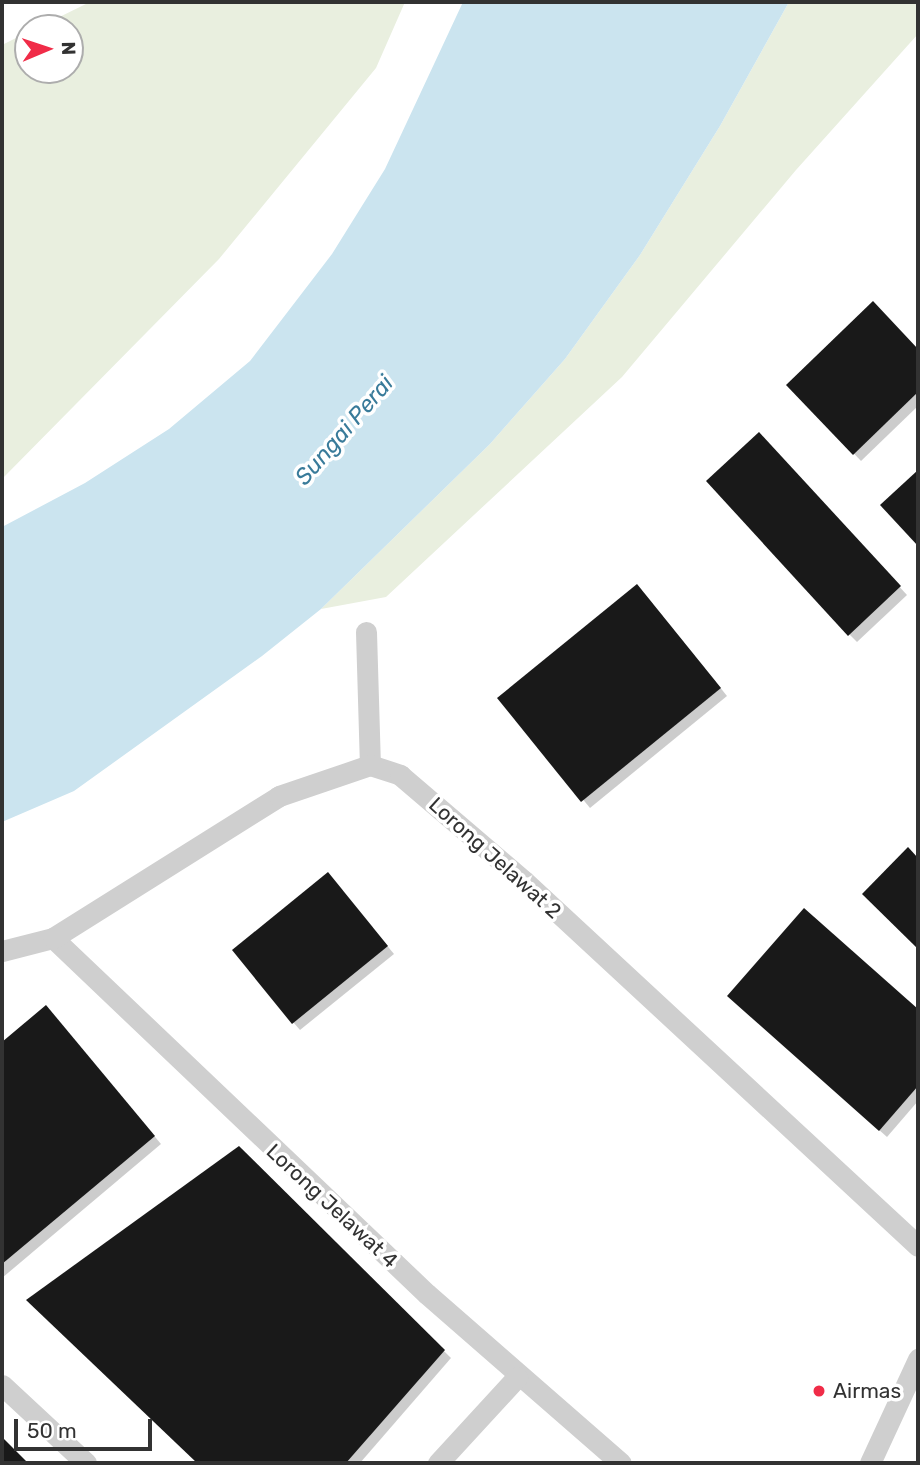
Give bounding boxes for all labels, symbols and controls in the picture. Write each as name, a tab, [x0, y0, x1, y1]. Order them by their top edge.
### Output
north arrow	[14, 14, 84, 84]
text: N	[57, 41, 80, 56]
water label: Sungai Perai	[289, 370, 399, 490]
street label: Lorong Jelawat 2	[424, 792, 566, 924]
street label: Lorong Jelawat 4	[261, 1139, 403, 1273]
place label: Airmas	[833, 1378, 901, 1404]
marker: Airmas	[811, 1383, 827, 1399]
scale bar	[18, 1406, 156, 1450]
text: 50 m	[27, 1418, 77, 1443]

